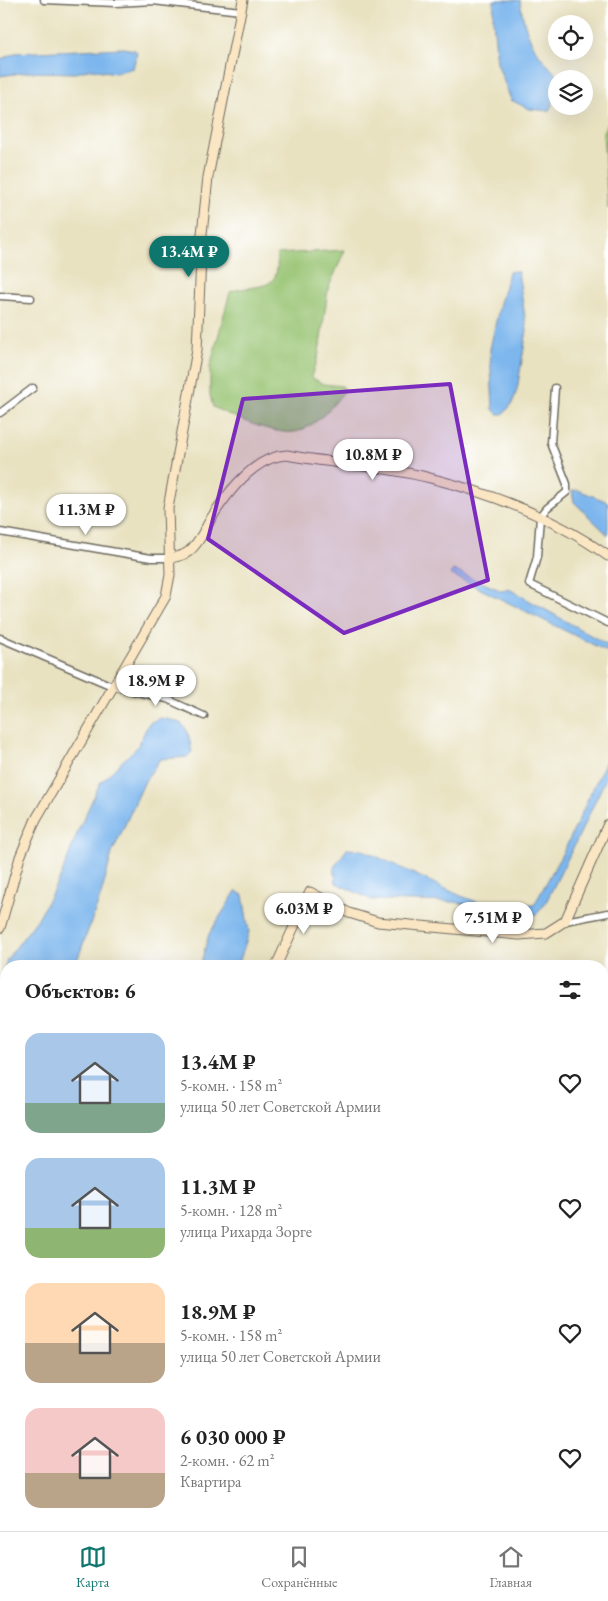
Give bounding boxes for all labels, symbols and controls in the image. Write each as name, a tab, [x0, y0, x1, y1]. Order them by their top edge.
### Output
map controls	[548, 15, 593, 115]
button: locate	[548, 15, 593, 60]
button: layers	[548, 70, 593, 115]
pin: 13.4M ₽	[143, 236, 235, 278]
text: 13.4M ₽	[160, 241, 218, 262]
pin: 10.8M ₽	[327, 438, 419, 481]
text: 10.8M ₽	[344, 444, 402, 465]
pin: 11.3M ₽	[40, 494, 132, 536]
text: 11.3M ₽	[57, 499, 115, 520]
pin: 18.9M ₽	[110, 664, 202, 707]
text: 18.9M ₽	[127, 670, 185, 691]
pin: 6.03M ₽	[258, 892, 350, 935]
text: 6.03M ₽	[275, 898, 333, 919]
pin: 7.51M ₽	[447, 902, 539, 944]
text: 7.51M ₽	[464, 907, 522, 928]
icon: filters	[556, 976, 584, 1004]
text: Объектов: 6	[25, 977, 136, 1004]
text: 13.4M ₽	[180, 1048, 256, 1075]
icon: home	[65, 1053, 125, 1113]
icon: heart	[556, 1069, 584, 1097]
text: 5-комн. · 158 m²	[180, 1075, 282, 1096]
text: улица 50 лет Советской Армии	[180, 1096, 381, 1117]
text: 11.3M ₽	[180, 1173, 256, 1200]
icon: home	[65, 1178, 125, 1238]
icon: heart	[556, 1194, 584, 1222]
text: 5-комн. · 128 m²	[180, 1200, 282, 1221]
text: улица Рихарда Зорге	[180, 1221, 312, 1242]
text: 18.9M ₽	[180, 1298, 256, 1325]
icon: home	[65, 1303, 125, 1363]
icon: heart	[556, 1319, 584, 1347]
text: 5-комн. · 158 m²	[180, 1325, 282, 1346]
text: улица 50 лет Советской Армии	[180, 1346, 381, 1367]
text: 6 030 000 ₽	[180, 1423, 286, 1450]
icon: home	[65, 1428, 125, 1488]
icon: heart	[556, 1444, 584, 1472]
text: 2-комн. · 62 m²	[180, 1450, 275, 1471]
text: Квартира	[180, 1471, 241, 1492]
tab: Карта	[76, 1543, 109, 1591]
tab: Сохранённые	[261, 1543, 338, 1591]
tab: Главная	[489, 1543, 532, 1591]

